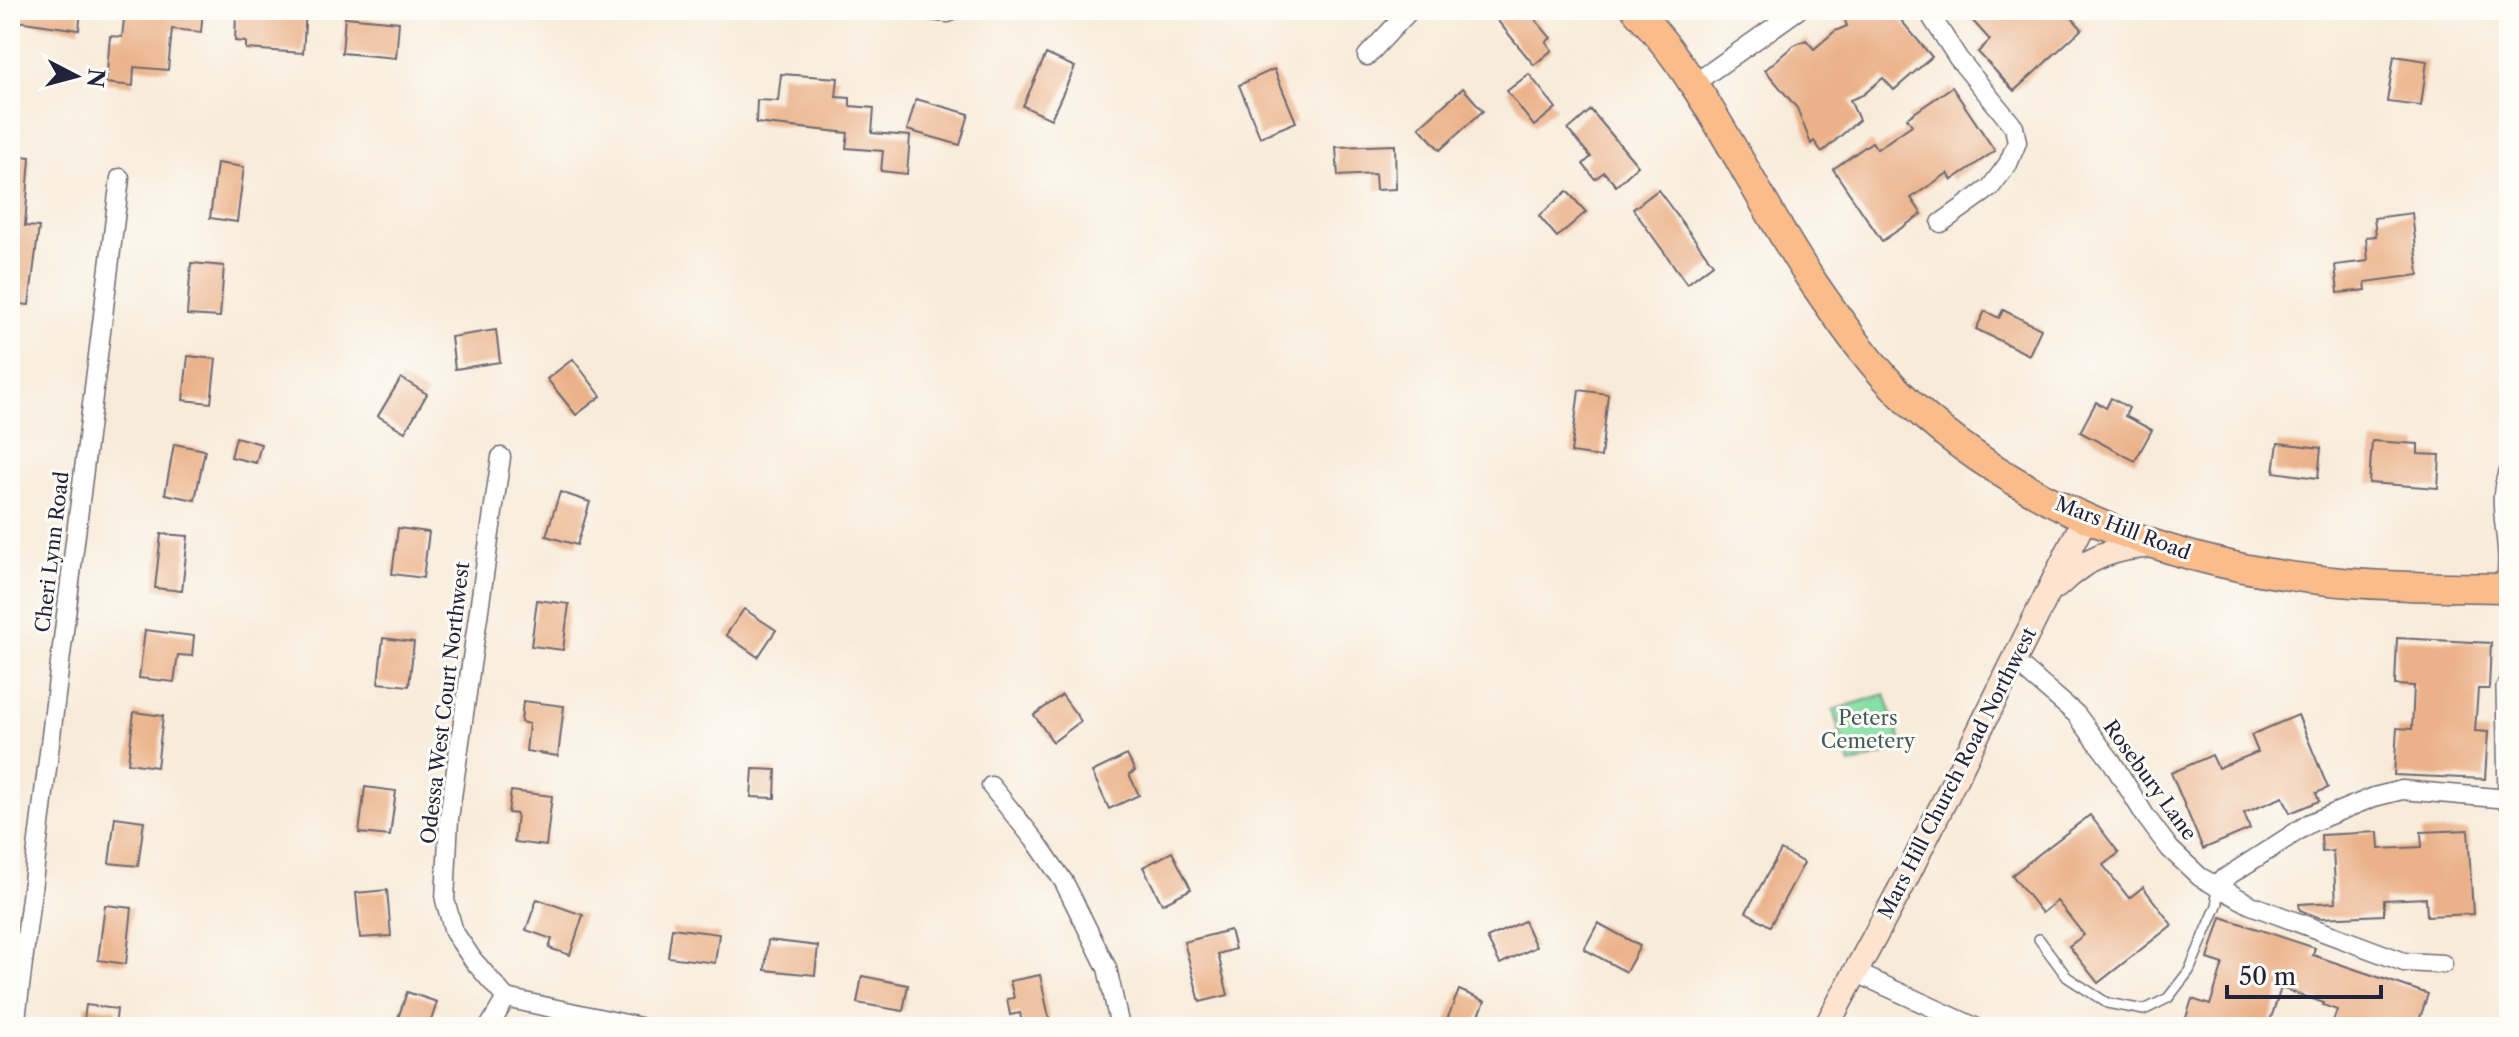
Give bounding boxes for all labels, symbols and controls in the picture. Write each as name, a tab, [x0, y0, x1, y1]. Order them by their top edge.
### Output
north arrow	[36, 36, 116, 116]
text: N	[81, 67, 110, 89]
street label: Cheri Lynn Road	[30, 470, 74, 634]
street label: Mars Hill Road	[2052, 491, 2194, 565]
street label: Odessa West Court Northwest	[416, 561, 474, 845]
street label: Mars Hill Church Road Northwest	[1873, 623, 2041, 923]
park label: Peters Cemetery	[1821, 706, 1916, 753]
street label: Rosebury Lane	[2098, 715, 2202, 845]
scale bar	[2227, 949, 2381, 999]
text: 50 m	[2239, 962, 2296, 991]

